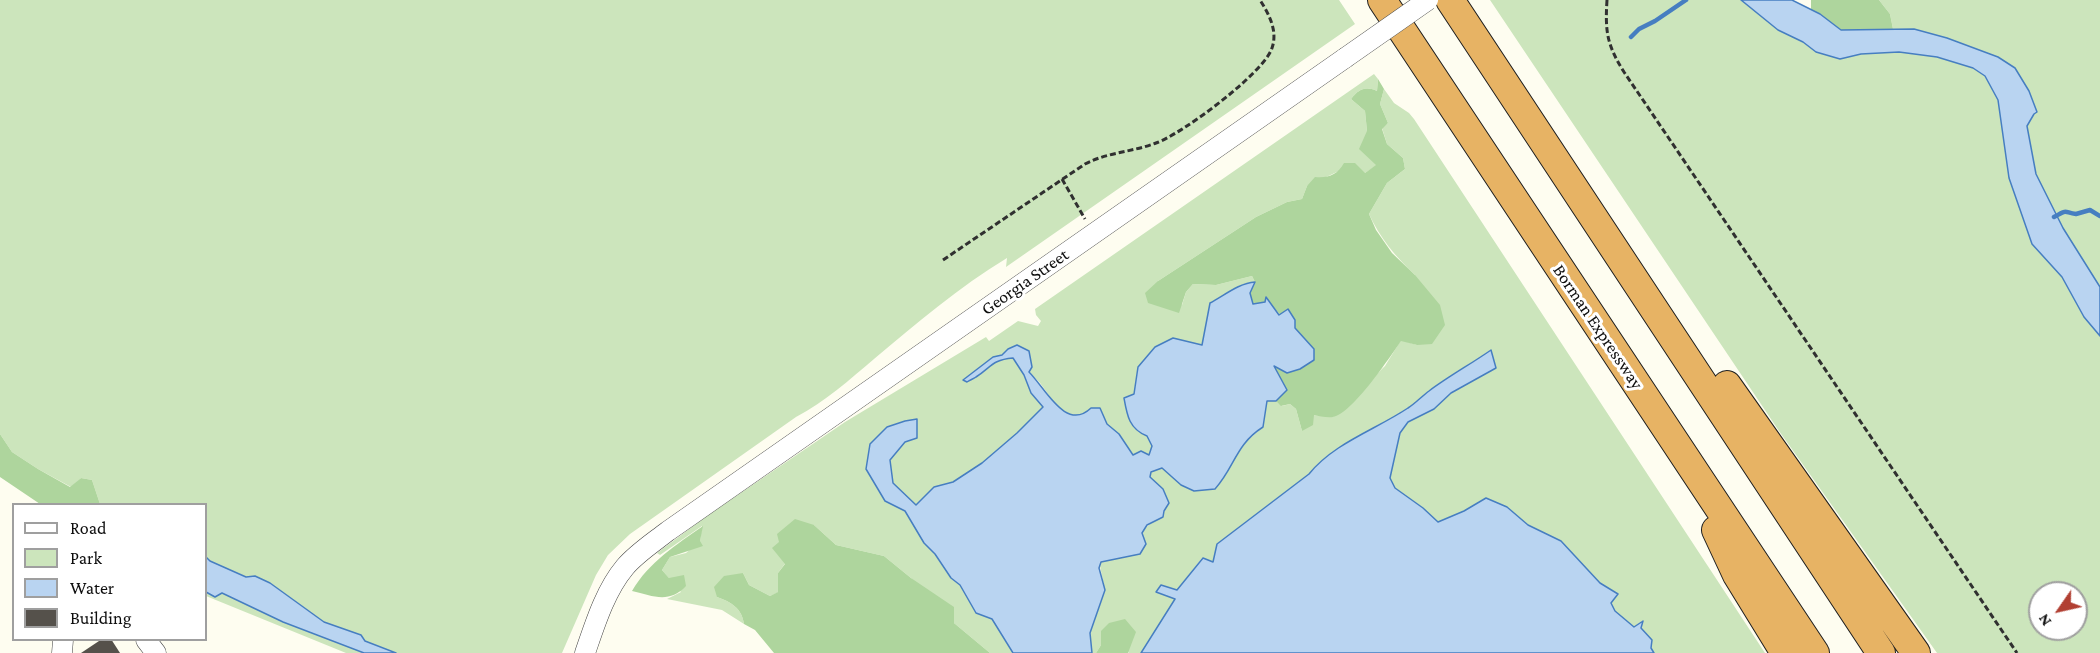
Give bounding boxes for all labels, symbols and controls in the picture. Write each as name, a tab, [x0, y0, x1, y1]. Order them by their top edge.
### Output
street label: Georgia Street	[977, 244, 1073, 320]
street label: Borman Expressway	[1548, 260, 1648, 394]
legend	[12, 503, 207, 641]
text: Road	[70, 518, 107, 538]
text: Park	[70, 548, 102, 568]
text: Water	[70, 578, 114, 598]
north arrow	[2028, 581, 2088, 641]
text: Building	[70, 608, 131, 628]
text: N	[2034, 611, 2054, 630]

